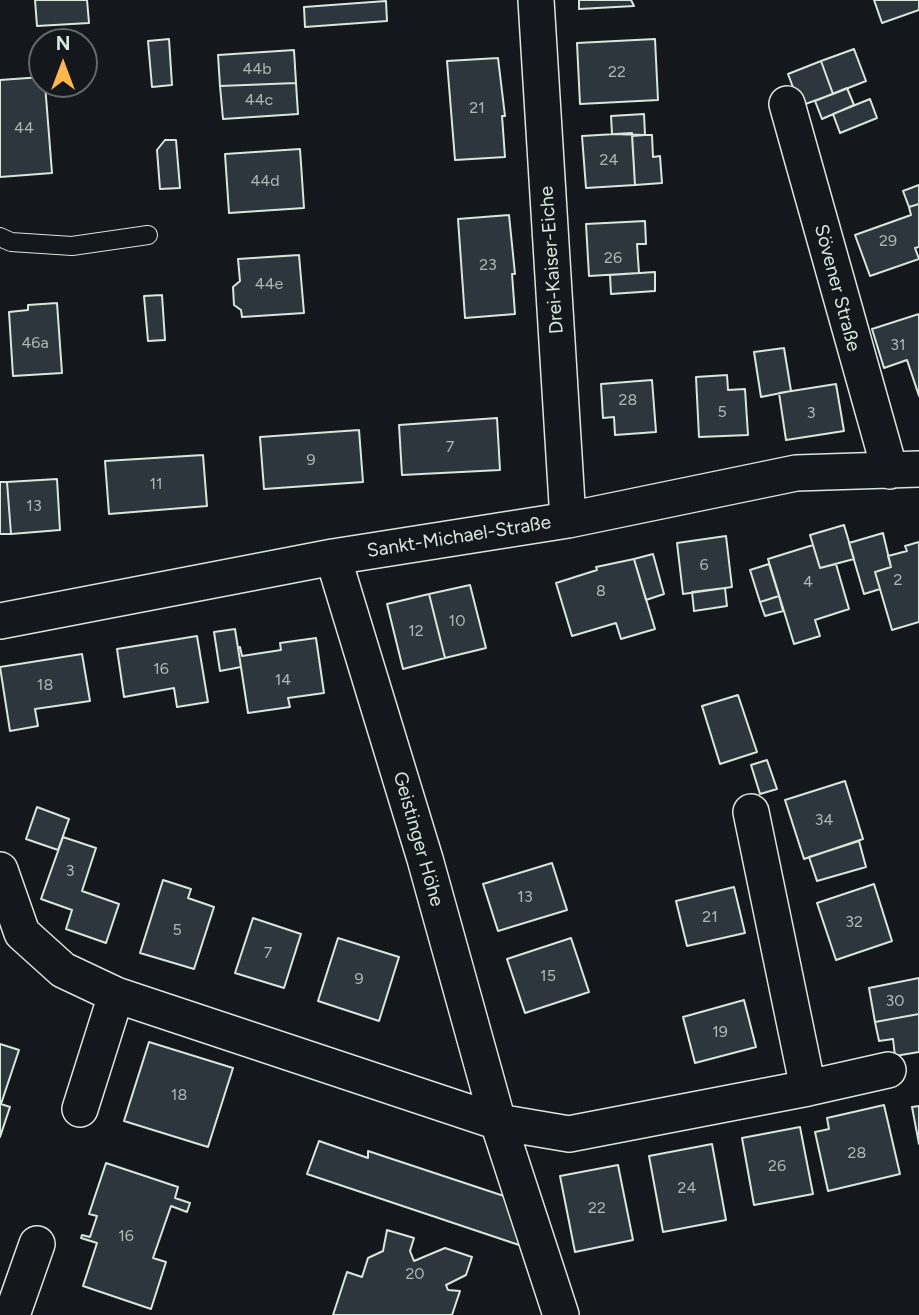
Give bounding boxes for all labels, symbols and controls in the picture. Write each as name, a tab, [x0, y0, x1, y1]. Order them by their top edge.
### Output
north arrow	[28, 28, 98, 98]
text: N	[56, 32, 70, 55]
house number: 44b	[242, 59, 272, 79]
house number: 22	[608, 62, 626, 82]
house number: 44c	[245, 90, 273, 110]
house number: 21	[469, 98, 485, 118]
house number: 44	[14, 118, 34, 138]
house number: 24	[600, 150, 618, 170]
house number: 44d	[250, 171, 280, 191]
street label: Drei-Kaiser-Eiche	[535, 185, 569, 335]
street label: Sövener Straße	[809, 222, 865, 354]
house number: 29	[879, 231, 897, 251]
house number: 26	[604, 248, 622, 268]
house number: 23	[479, 255, 497, 275]
house number: 44e	[255, 274, 283, 294]
house number: 46a	[21, 333, 49, 353]
house number: 31	[890, 335, 906, 355]
house number: 28	[619, 390, 637, 410]
house number: 5	[717, 402, 727, 422]
house number: 3	[807, 403, 815, 423]
house number: 7	[446, 437, 454, 457]
house number: 9	[306, 450, 316, 470]
house number: 11	[149, 474, 163, 494]
house number: 13	[26, 496, 42, 516]
street label: Sankt-Michael-Straße	[365, 511, 553, 563]
house number: 6	[699, 555, 709, 575]
house number: 2	[894, 570, 902, 590]
house number: 4	[803, 572, 813, 592]
house number: 8	[596, 581, 606, 601]
house number: 10	[449, 611, 465, 631]
house number: 12	[408, 621, 424, 641]
house number: 16	[153, 659, 169, 679]
house number: 14	[275, 670, 291, 690]
house number: 18	[37, 675, 53, 695]
street label: Geistinger Höhe	[388, 769, 448, 909]
house number: 34	[815, 810, 833, 830]
house number: 3	[66, 861, 74, 881]
house number: 13	[517, 887, 533, 907]
house number: 21	[702, 907, 718, 927]
house number: 32	[845, 912, 863, 932]
house number: 5	[172, 920, 182, 940]
house number: 7	[264, 943, 272, 963]
house number: 15	[540, 966, 556, 986]
house number: 9	[354, 969, 364, 989]
house number: 30	[886, 991, 904, 1011]
house number: 19	[712, 1022, 728, 1042]
house number: 18	[171, 1085, 187, 1105]
house number: 28	[848, 1143, 866, 1163]
house number: 26	[768, 1156, 786, 1176]
house number: 24	[678, 1178, 696, 1198]
house number: 22	[588, 1198, 606, 1218]
house number: 16	[118, 1226, 134, 1246]
house number: 20	[405, 1264, 425, 1284]

